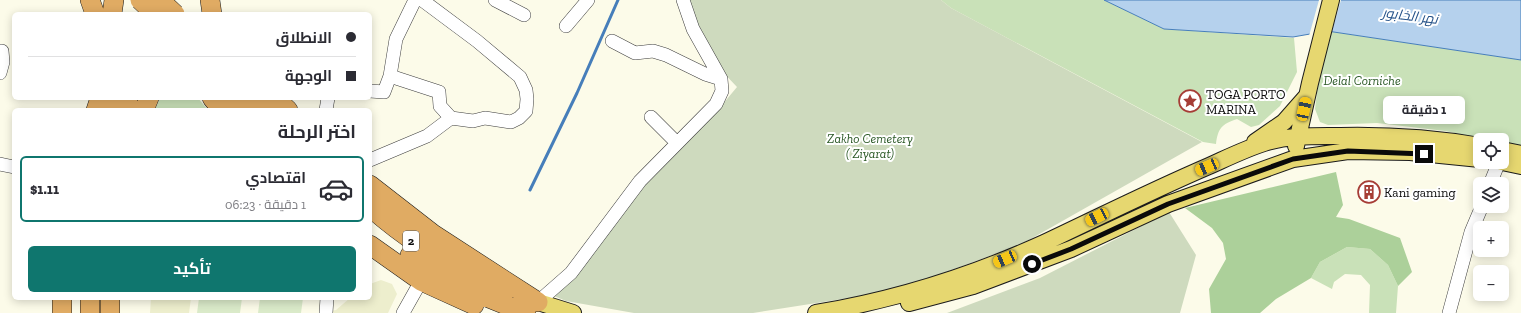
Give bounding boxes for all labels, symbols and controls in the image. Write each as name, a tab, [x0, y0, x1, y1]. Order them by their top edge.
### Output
water label: نهر الخابور	[1379, 4, 1440, 28]
text: الانطلاق	[276, 29, 332, 47]
text: الوجهة	[285, 67, 332, 85]
park label: Delal Corniche	[1323, 73, 1401, 88]
place label: TOGA PORTO MARINA	[1206, 87, 1285, 117]
place icon: TOGA PORTO MARINA	[1177, 88, 1203, 114]
car	[1296, 96, 1312, 122]
callout: 1 دقيقة	[1383, 96, 1465, 124]
text: 1 دقيقة	[1402, 102, 1446, 117]
text: اختر الرحلة	[278, 121, 356, 143]
park label: Zakho Cemetery ( Ziyarat)	[827, 131, 913, 161]
map controls	[1473, 133, 1509, 301]
button: locate	[1473, 133, 1509, 169]
route end	[1415, 145, 1433, 163]
car	[1194, 157, 1220, 177]
text: اقتصادي	[246, 169, 306, 187]
icon: car	[318, 171, 354, 207]
button: layers	[1473, 177, 1509, 213]
building icon: Kani gaming	[1356, 179, 1382, 205]
text: $1.11	[30, 180, 59, 198]
place label: Kani gaming	[1384, 185, 1456, 200]
text: 1 دقيقة · 06:23	[225, 197, 306, 212]
car	[1084, 206, 1110, 228]
button: +	[1473, 221, 1509, 257]
road number: 2	[403, 231, 419, 251]
button: تأكيد	[28, 246, 356, 292]
car	[992, 249, 1018, 269]
route start	[1023, 255, 1041, 273]
button: −	[1473, 265, 1509, 301]

